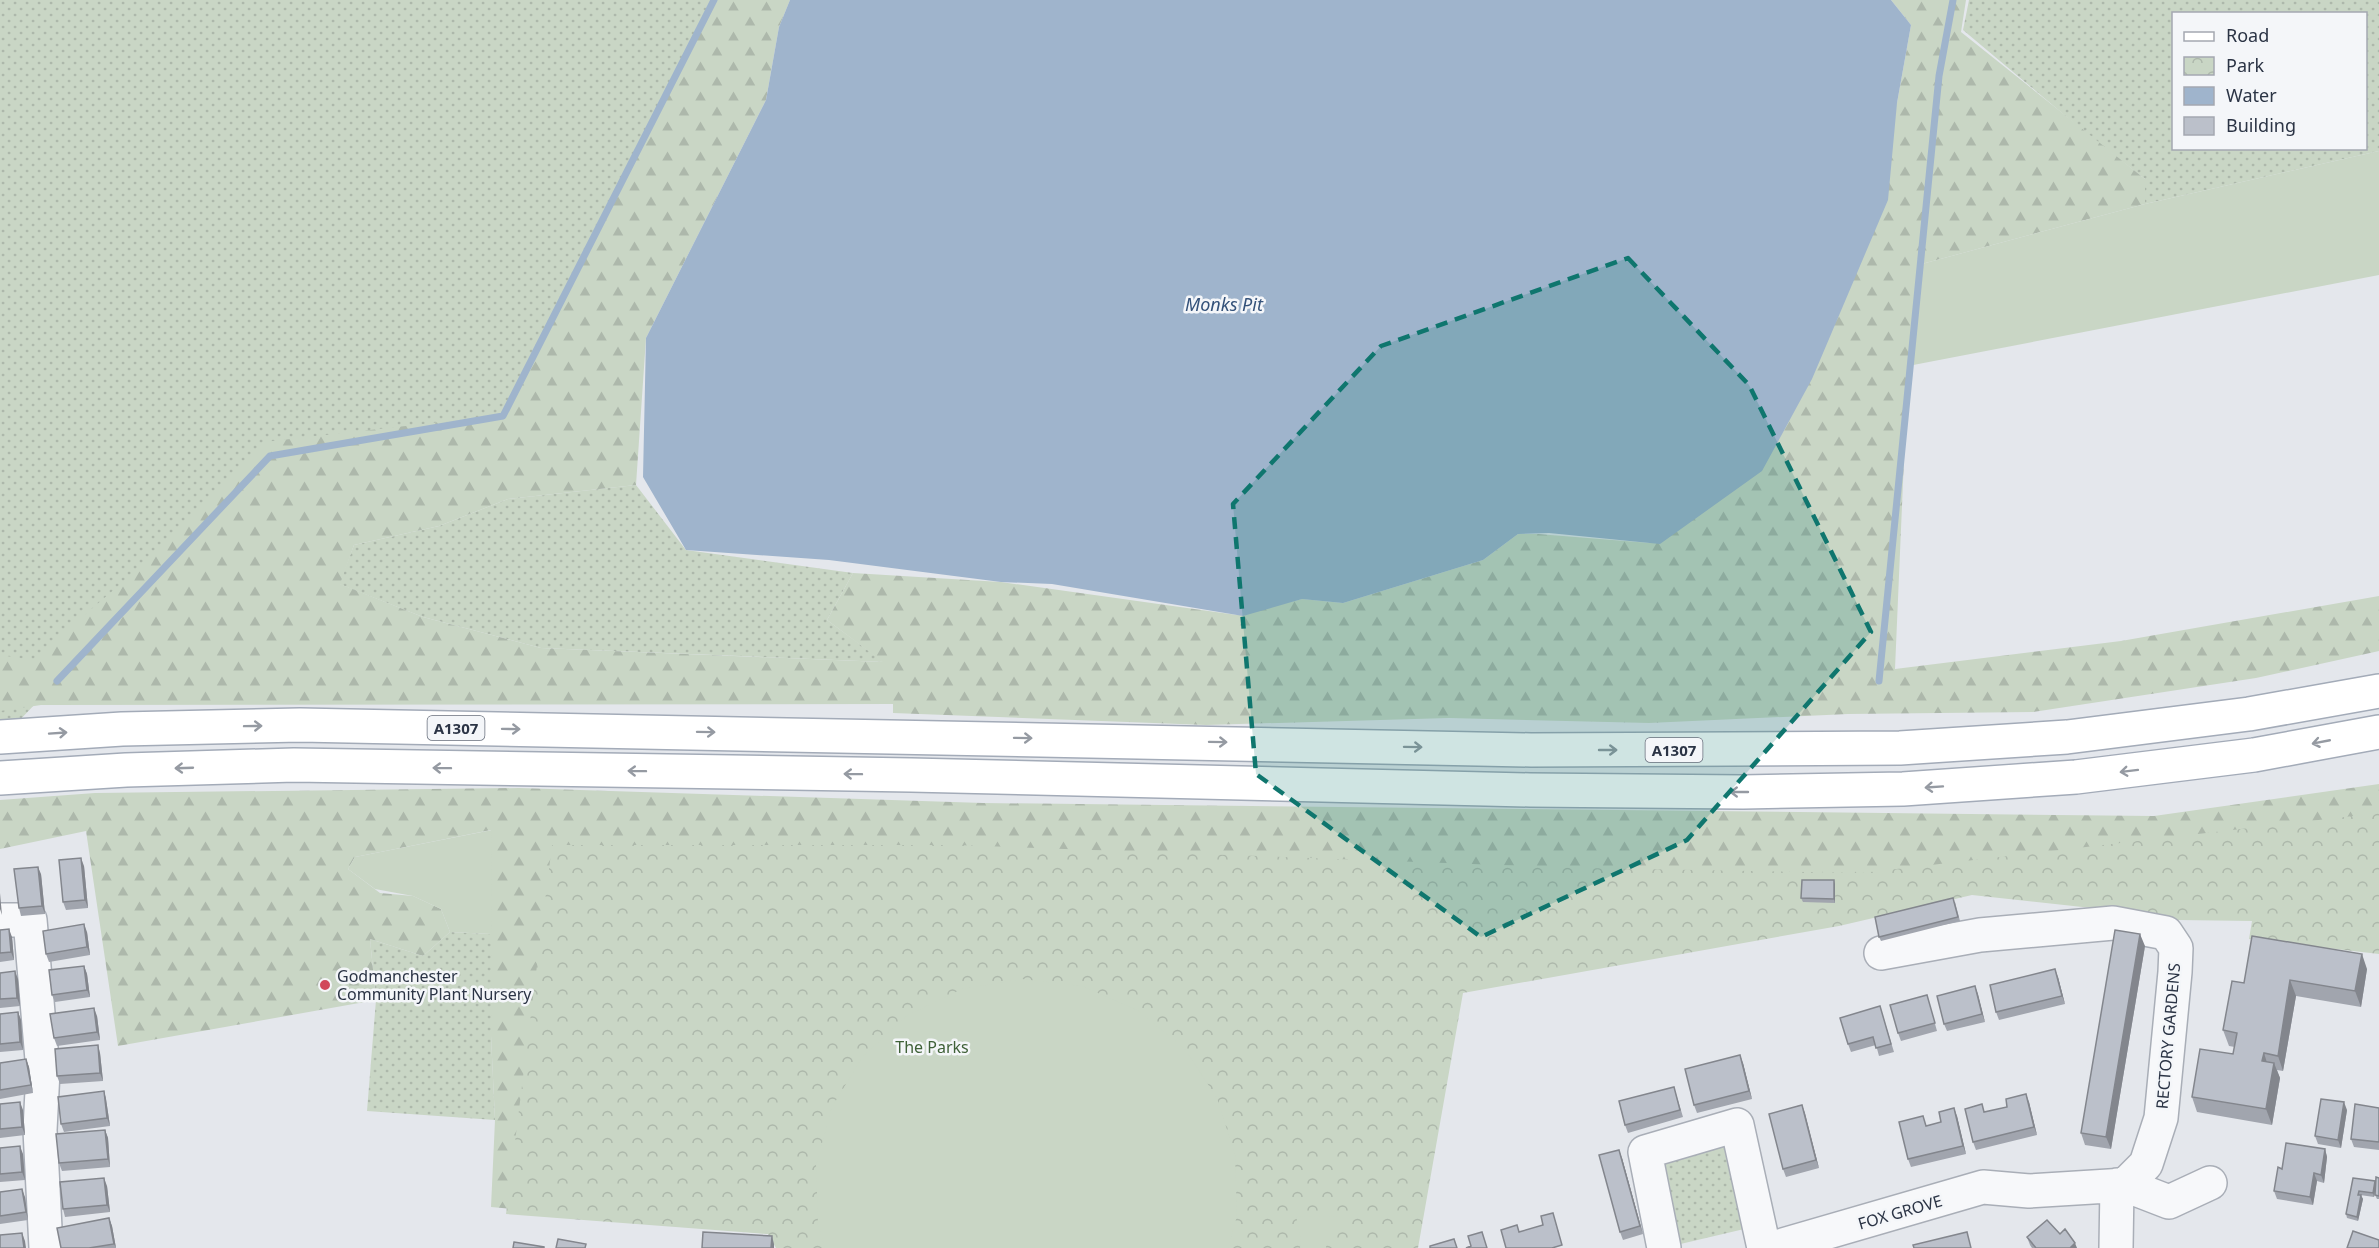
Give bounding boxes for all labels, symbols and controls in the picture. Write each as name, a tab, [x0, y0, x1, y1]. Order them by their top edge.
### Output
legend	[2172, 12, 2367, 150]
text: Road	[2226, 23, 2269, 47]
text: Park	[2226, 53, 2264, 77]
text: Water	[2226, 83, 2277, 107]
text: Building	[2226, 113, 2296, 137]
water label: Monks Pit	[1185, 292, 1264, 316]
road number: A1307	[428, 716, 484, 740]
one-way arrow	[243, 720, 263, 731]
one-way arrow	[501, 723, 521, 735]
one-way arrow	[48, 727, 68, 738]
one-way arrow	[696, 727, 716, 738]
one-way arrow	[1012, 733, 1032, 744]
one-way arrow	[1207, 736, 1227, 748]
one-way arrow	[2312, 737, 2332, 748]
road number: A1307	[1646, 738, 1702, 762]
one-way arrow	[1402, 741, 1422, 752]
one-way arrow	[1597, 744, 1617, 756]
one-way arrow	[174, 762, 194, 774]
one-way arrow	[432, 762, 452, 774]
one-way arrow	[2119, 765, 2139, 776]
one-way arrow	[627, 766, 647, 777]
one-way arrow	[843, 769, 863, 780]
one-way arrow	[1925, 782, 1945, 793]
one-way arrow	[1730, 786, 1750, 798]
street label: RECTORY GARDENS	[2151, 962, 2185, 1110]
place label: Godmanchester Community Plant Nursery	[337, 965, 532, 1005]
marker: Godmanchester Community Plant Nursery	[318, 978, 332, 992]
park label: The Parks	[895, 1036, 969, 1058]
street label: FOX GROVE	[1855, 1190, 1945, 1234]

